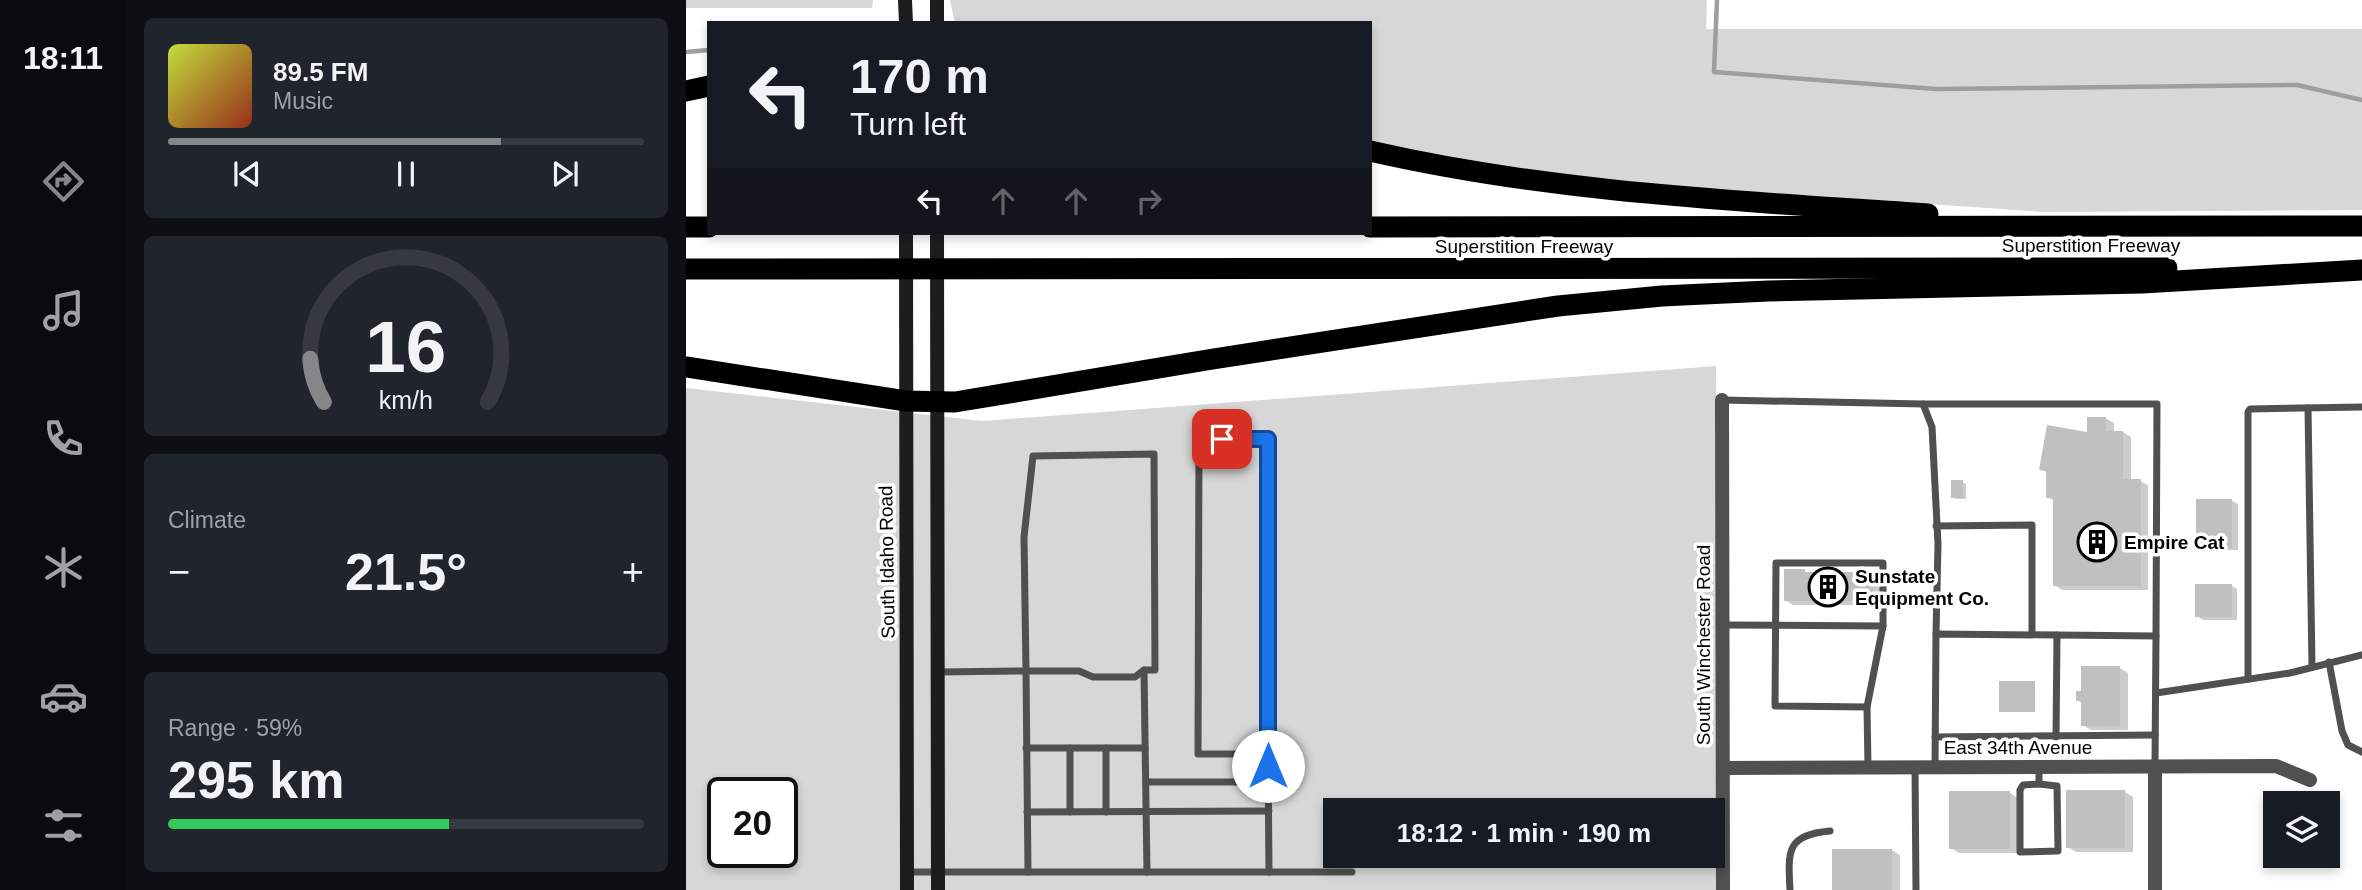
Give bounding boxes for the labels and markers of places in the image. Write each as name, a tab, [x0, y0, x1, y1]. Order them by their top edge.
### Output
pin	[1192, 409, 1252, 469]
building icon: Empire Cat	[2076, 521, 2118, 563]
place label: Empire Cat	[2124, 532, 2225, 553]
building icon: Sunstate Equipment Co.	[1807, 566, 1849, 608]
place label: Sunstate Equipment Co.	[1855, 566, 1989, 609]

